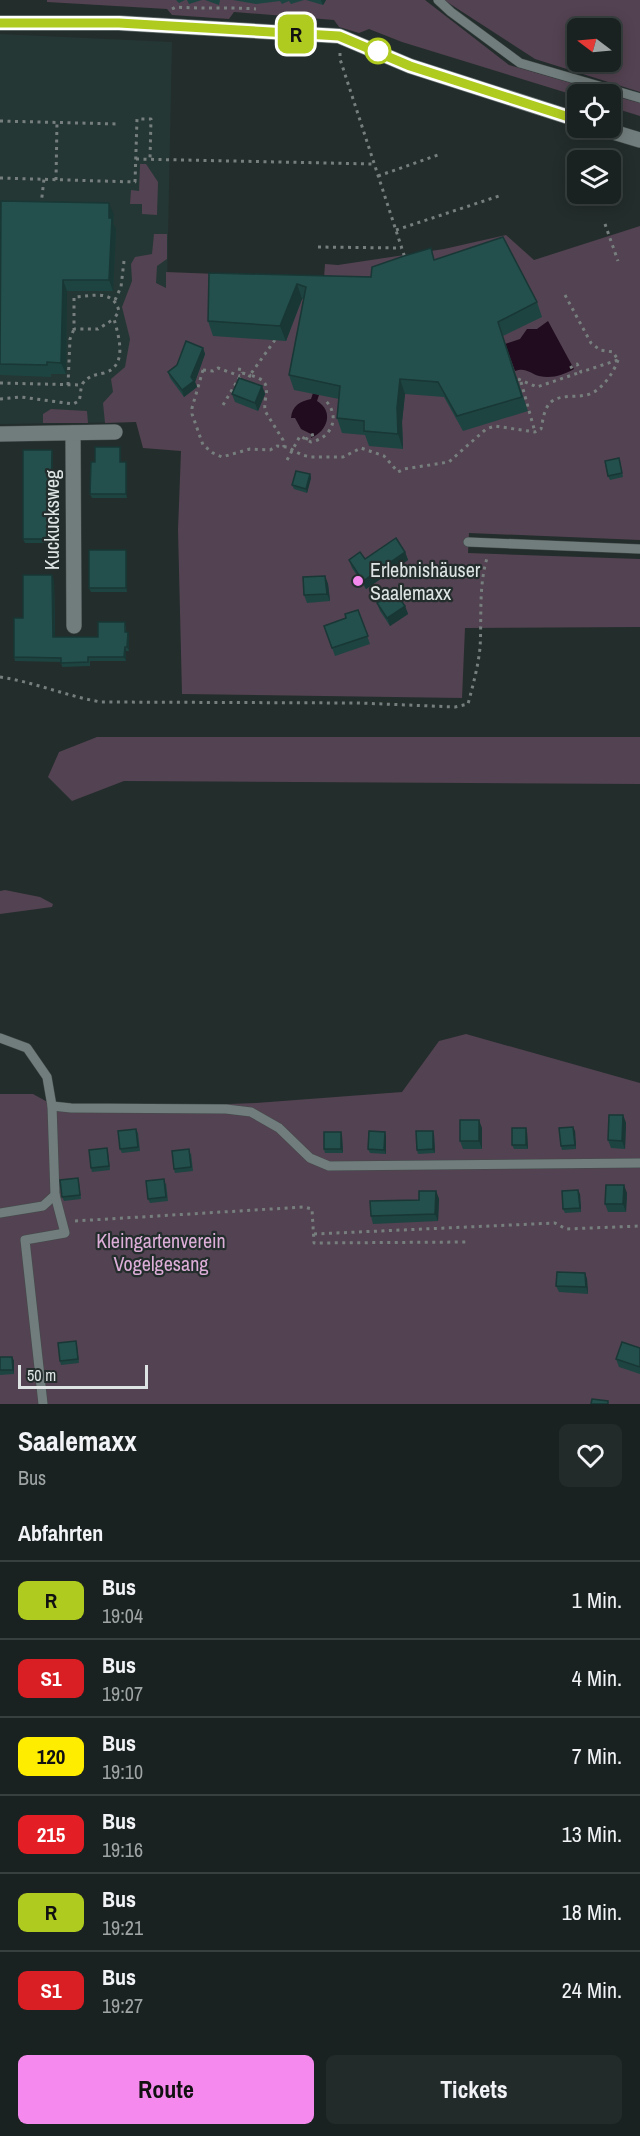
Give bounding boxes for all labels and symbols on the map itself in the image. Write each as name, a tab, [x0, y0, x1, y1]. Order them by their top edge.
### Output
line badge: R	[276, 15, 316, 54]
north arrow	[567, 18, 621, 72]
unlabelled marker	[365, 38, 391, 64]
street label: Kuckucksweg	[38, 470, 65, 570]
place label: Erlebnishäuser Saalemaxx	[370, 556, 481, 606]
marker: Erlebnishäuser Saalemaxx	[351, 574, 365, 588]
park label: Kleingartenverein Vogelgesang	[96, 1227, 226, 1277]
scale bar	[18, 1362, 148, 1390]

